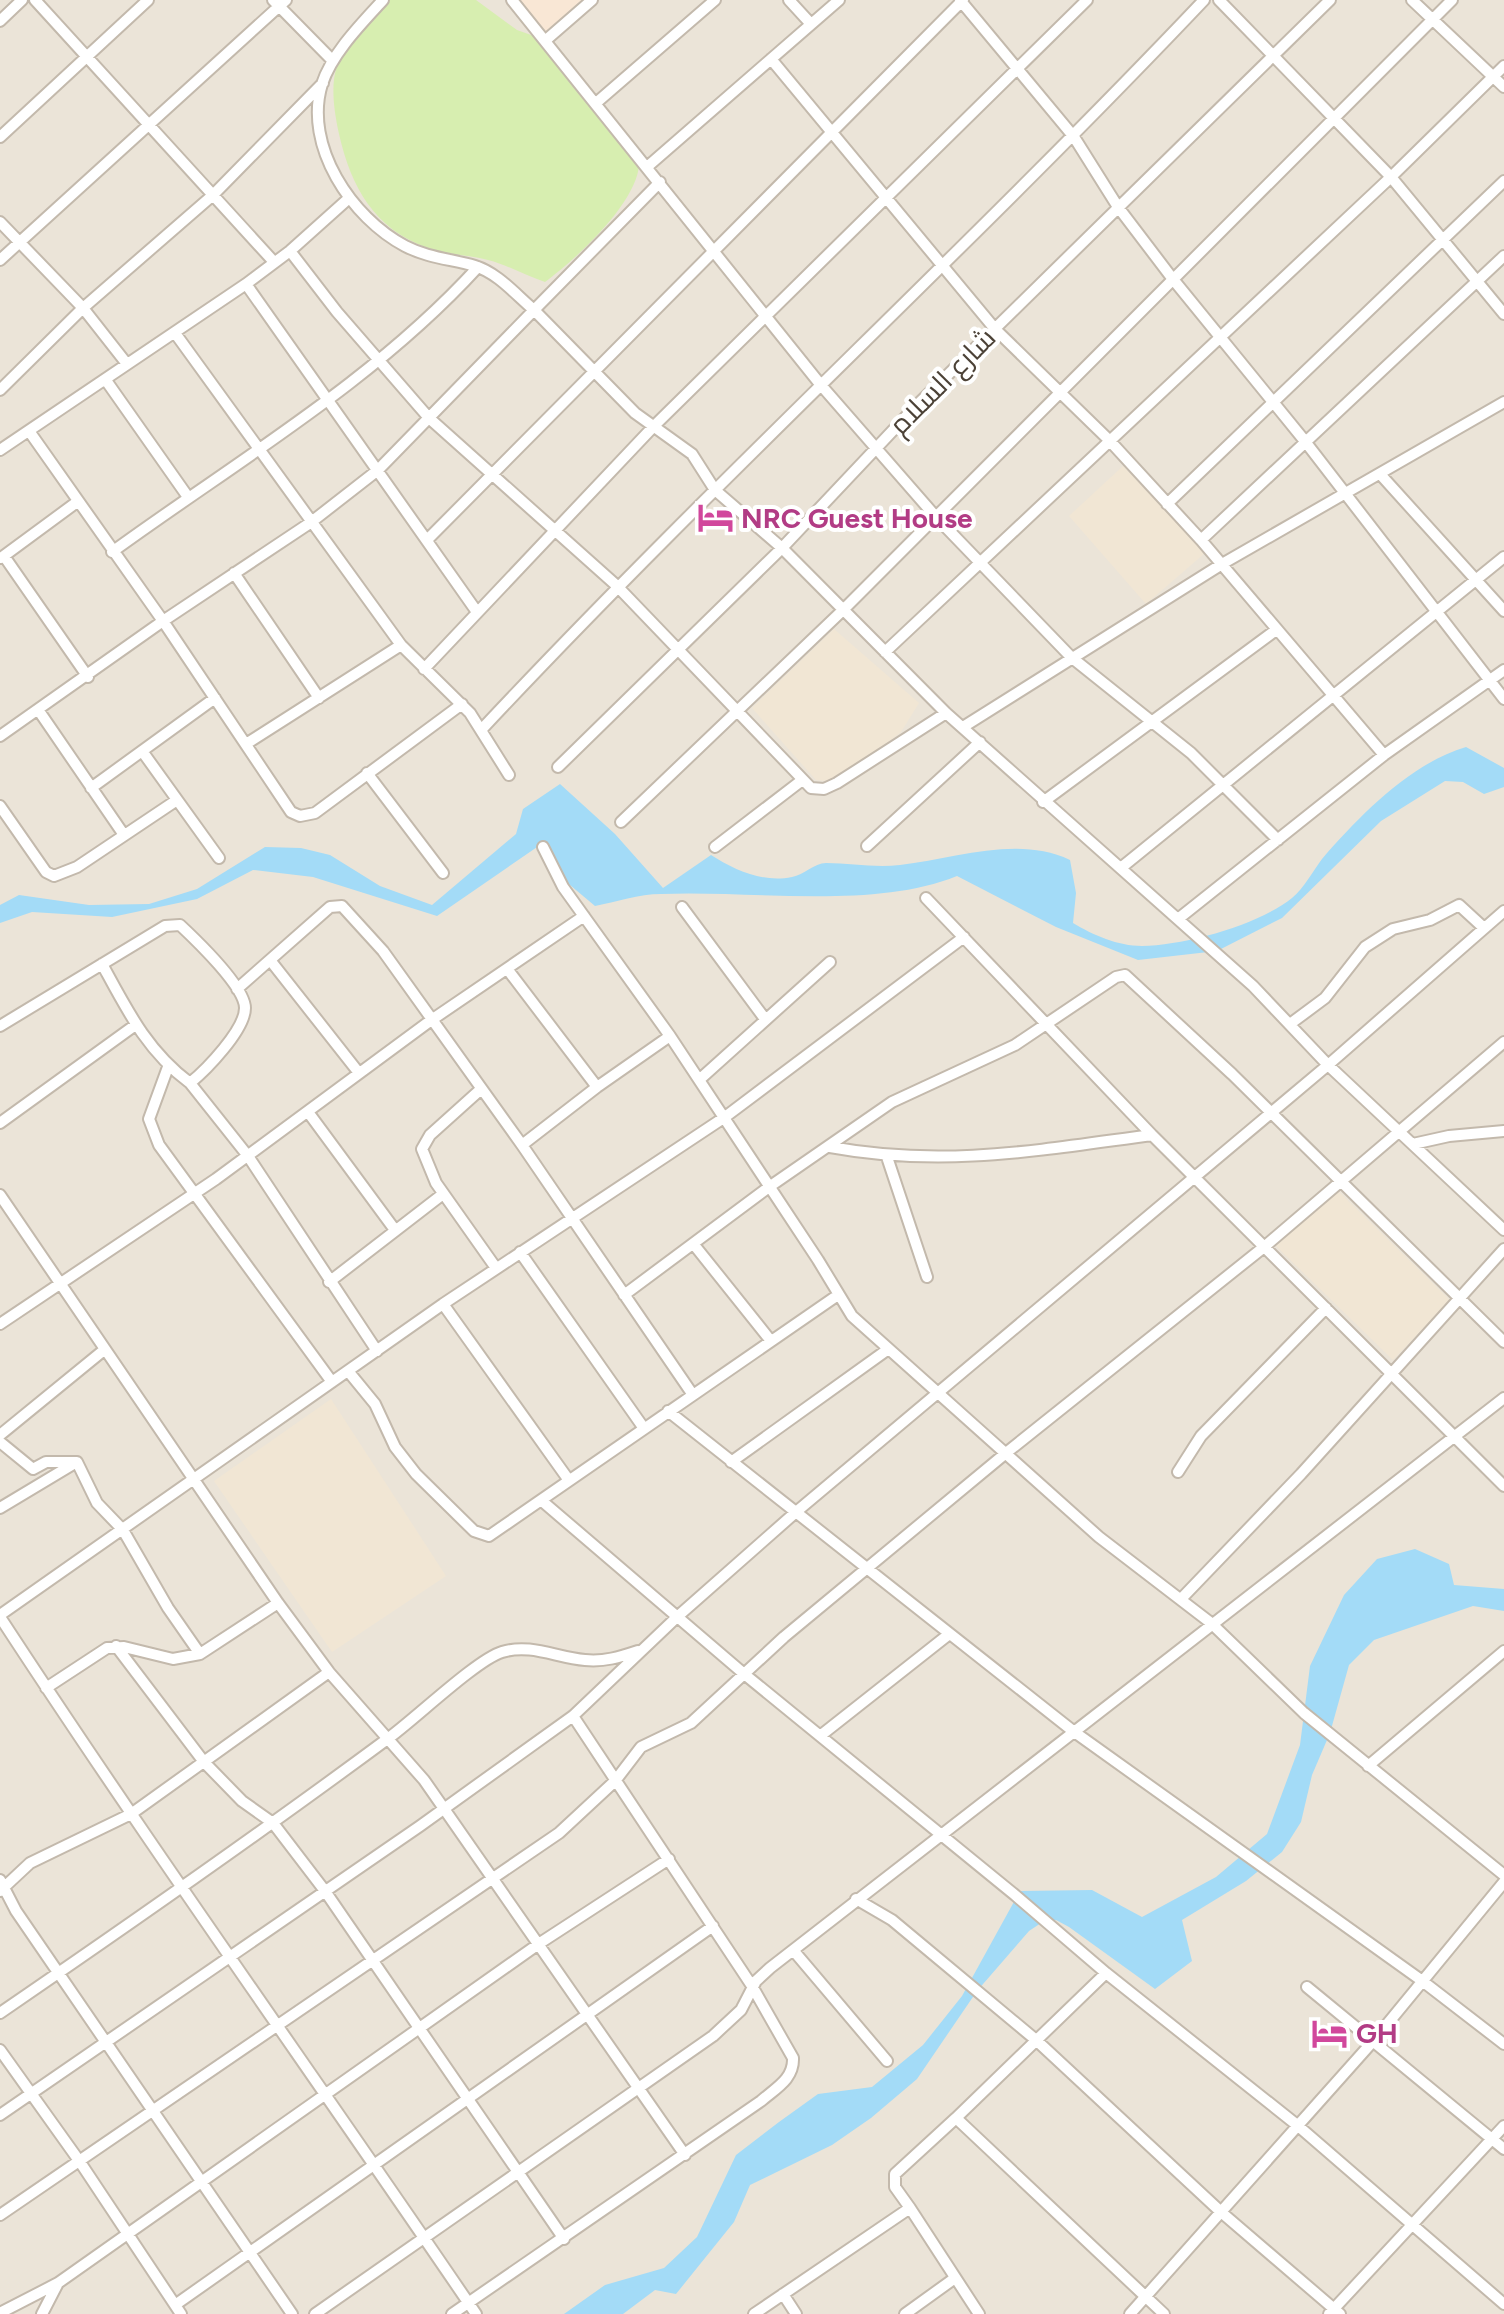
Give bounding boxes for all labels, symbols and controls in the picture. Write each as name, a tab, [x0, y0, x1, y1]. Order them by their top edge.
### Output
street label: شارع السلام	[882, 321, 1005, 444]
hotel icon: NRC Guest House	[696, 499, 734, 537]
place label: NRC Guest House	[741, 501, 973, 535]
hotel icon: GH	[1311, 2014, 1349, 2052]
place label: GH	[1356, 2016, 1398, 2050]

